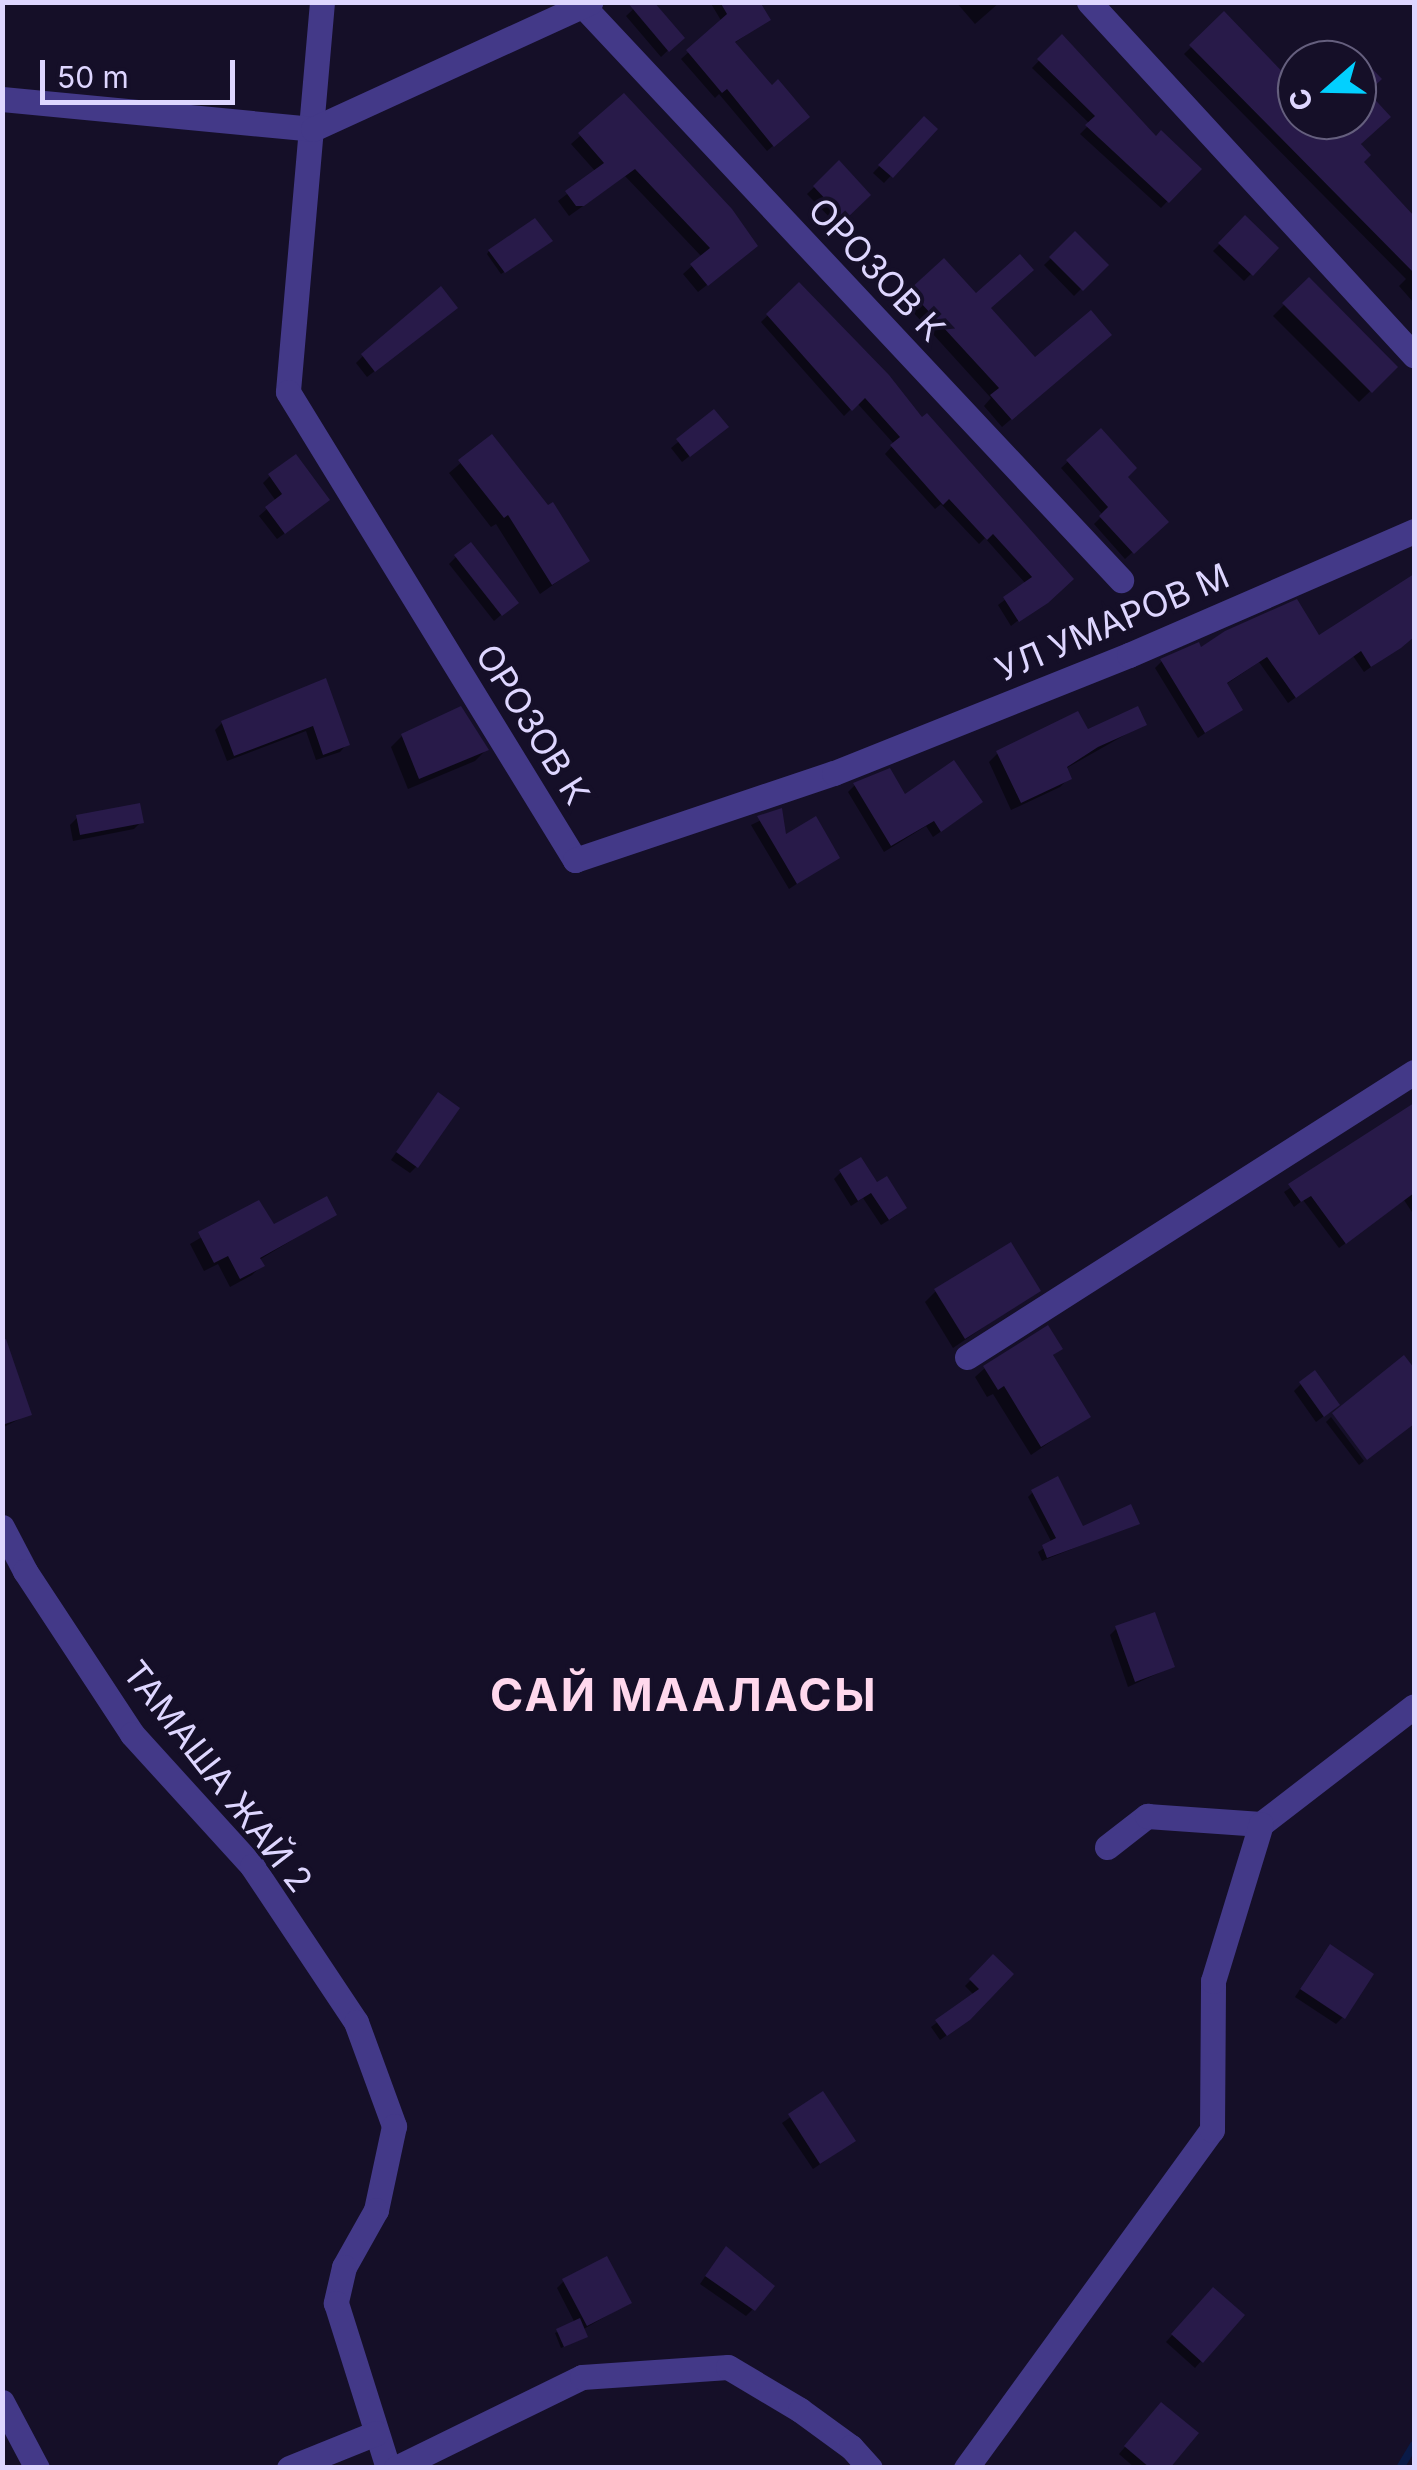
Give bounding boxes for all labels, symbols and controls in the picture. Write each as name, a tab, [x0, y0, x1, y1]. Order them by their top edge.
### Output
scale bar	[45, 40, 240, 102]
north arrow	[1277, 40, 1377, 140]
text: 50 m	[57, 59, 129, 95]
text: С	[1281, 84, 1320, 115]
street label: ОРОЗОВ К	[800, 189, 954, 349]
street label: УЛ УМАРОВ М	[989, 554, 1235, 690]
street label: ОРОЗОВ К	[467, 636, 599, 812]
street label: ТАМАША ЖАЙ 2	[115, 1652, 321, 1900]
district label: САЙ МААЛАСЫ	[490, 1668, 878, 1722]

